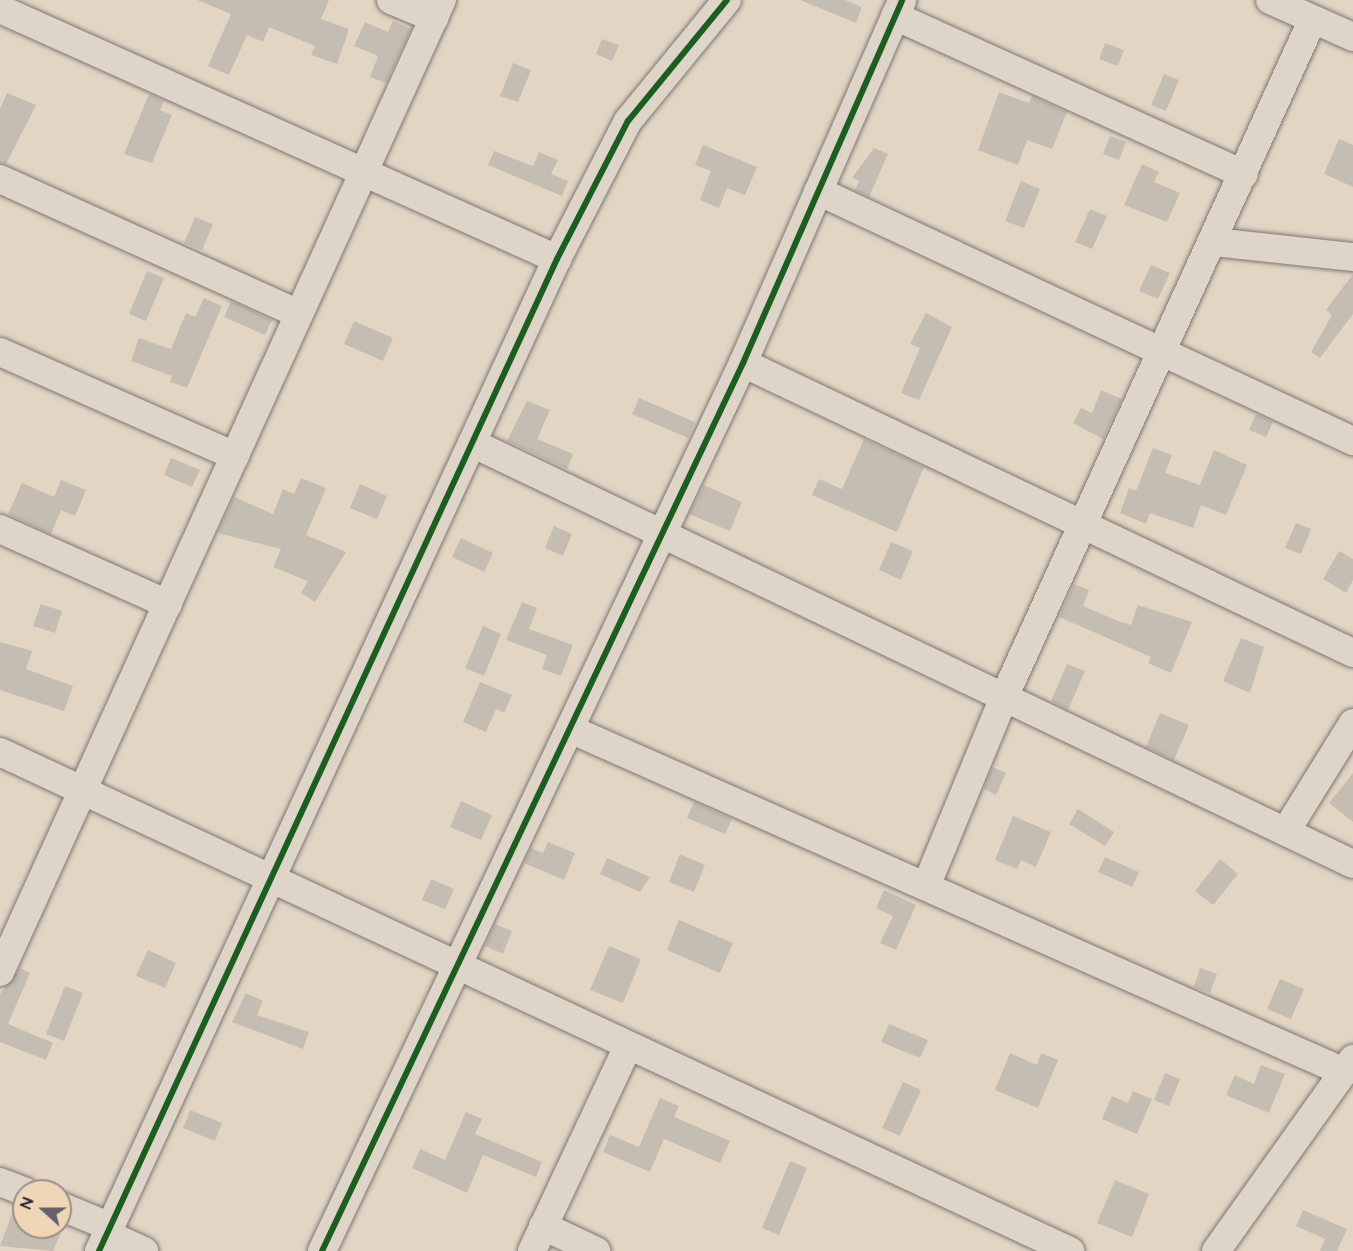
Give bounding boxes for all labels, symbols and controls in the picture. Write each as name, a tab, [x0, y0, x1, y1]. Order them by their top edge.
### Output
north arrow	[12, 1179, 72, 1239]
text: N	[15, 1195, 39, 1212]

